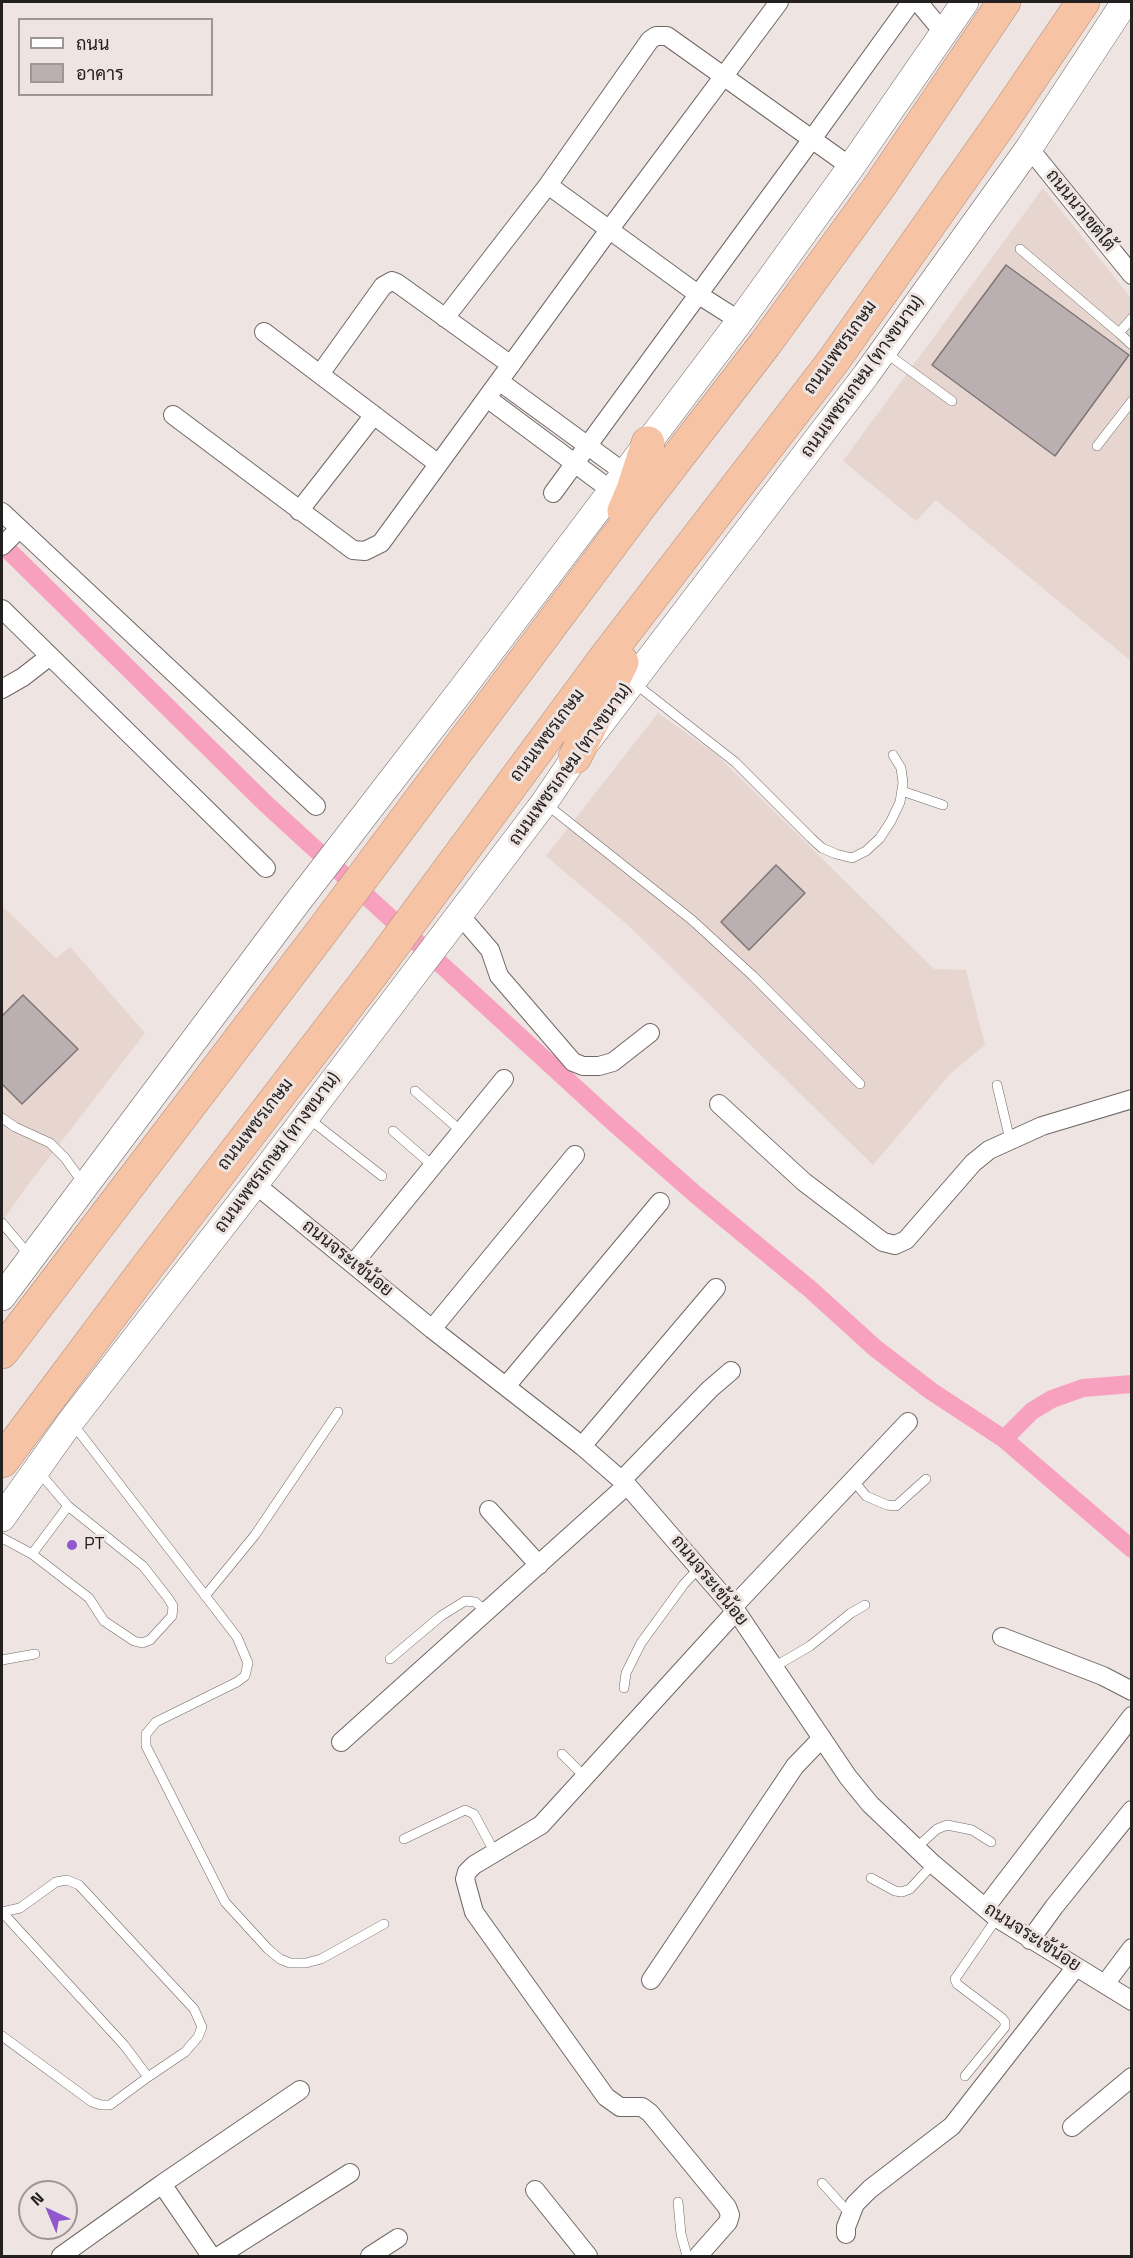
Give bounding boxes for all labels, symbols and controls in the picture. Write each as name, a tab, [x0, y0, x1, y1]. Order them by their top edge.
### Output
legend	[18, 18, 213, 96]
text: ถนน	[76, 30, 109, 57]
text: อาคาร	[76, 60, 124, 87]
street label: ถนนนวเขตใต้	[1040, 166, 1120, 256]
street label: ถนนเพชรเกษม (ทางขนาน)	[797, 292, 929, 462]
street label: ถนนเพชรเกษม	[800, 297, 882, 399]
street label: ถนนเพชรเกษม (ทางขนาน)	[505, 680, 637, 850]
street label: ถนนเพชรเกษม	[506, 685, 590, 787]
street label: ถนนเพชรเกษม (ทางขนาน)	[211, 1069, 345, 1237]
street label: ถนนเพชรเกษม	[213, 1075, 299, 1175]
street label: ถนนจระเข้น้อย	[297, 1216, 397, 1302]
street label: ถนนจระเข้น้อย	[666, 1531, 752, 1631]
place label: PT	[84, 1534, 104, 1556]
marker: PT	[65, 1538, 79, 1552]
street label: ถนนจระเข้น้อย	[980, 1899, 1084, 1977]
north arrow	[18, 2180, 78, 2240]
text: N	[25, 2186, 49, 2211]

